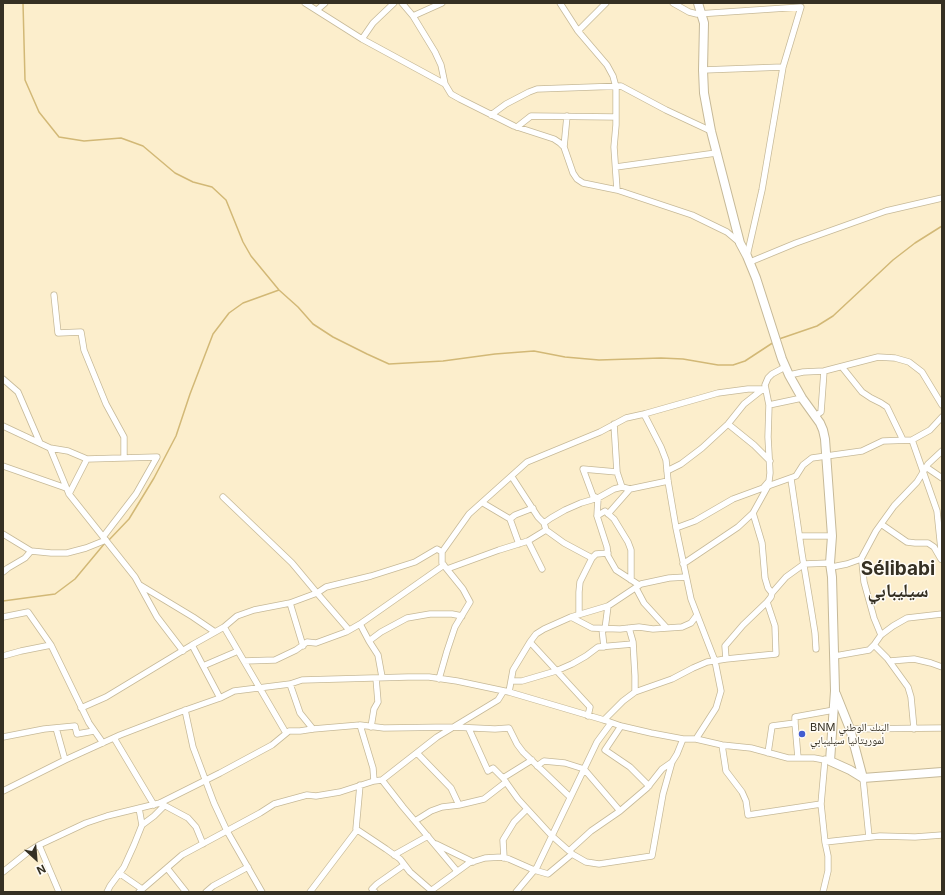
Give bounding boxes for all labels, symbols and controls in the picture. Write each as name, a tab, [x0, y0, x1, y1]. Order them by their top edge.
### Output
district label: Sélibabi سيليبابي	[861, 558, 935, 602]
place label: BNM البنك الوطني لموريتانيا سيليبابي	[810, 721, 889, 747]
marker: BNM البنك الوطني لموريتانيا سيليبابي	[797, 729, 807, 739]
north arrow	[16, 839, 56, 879]
text: N	[34, 862, 48, 878]

